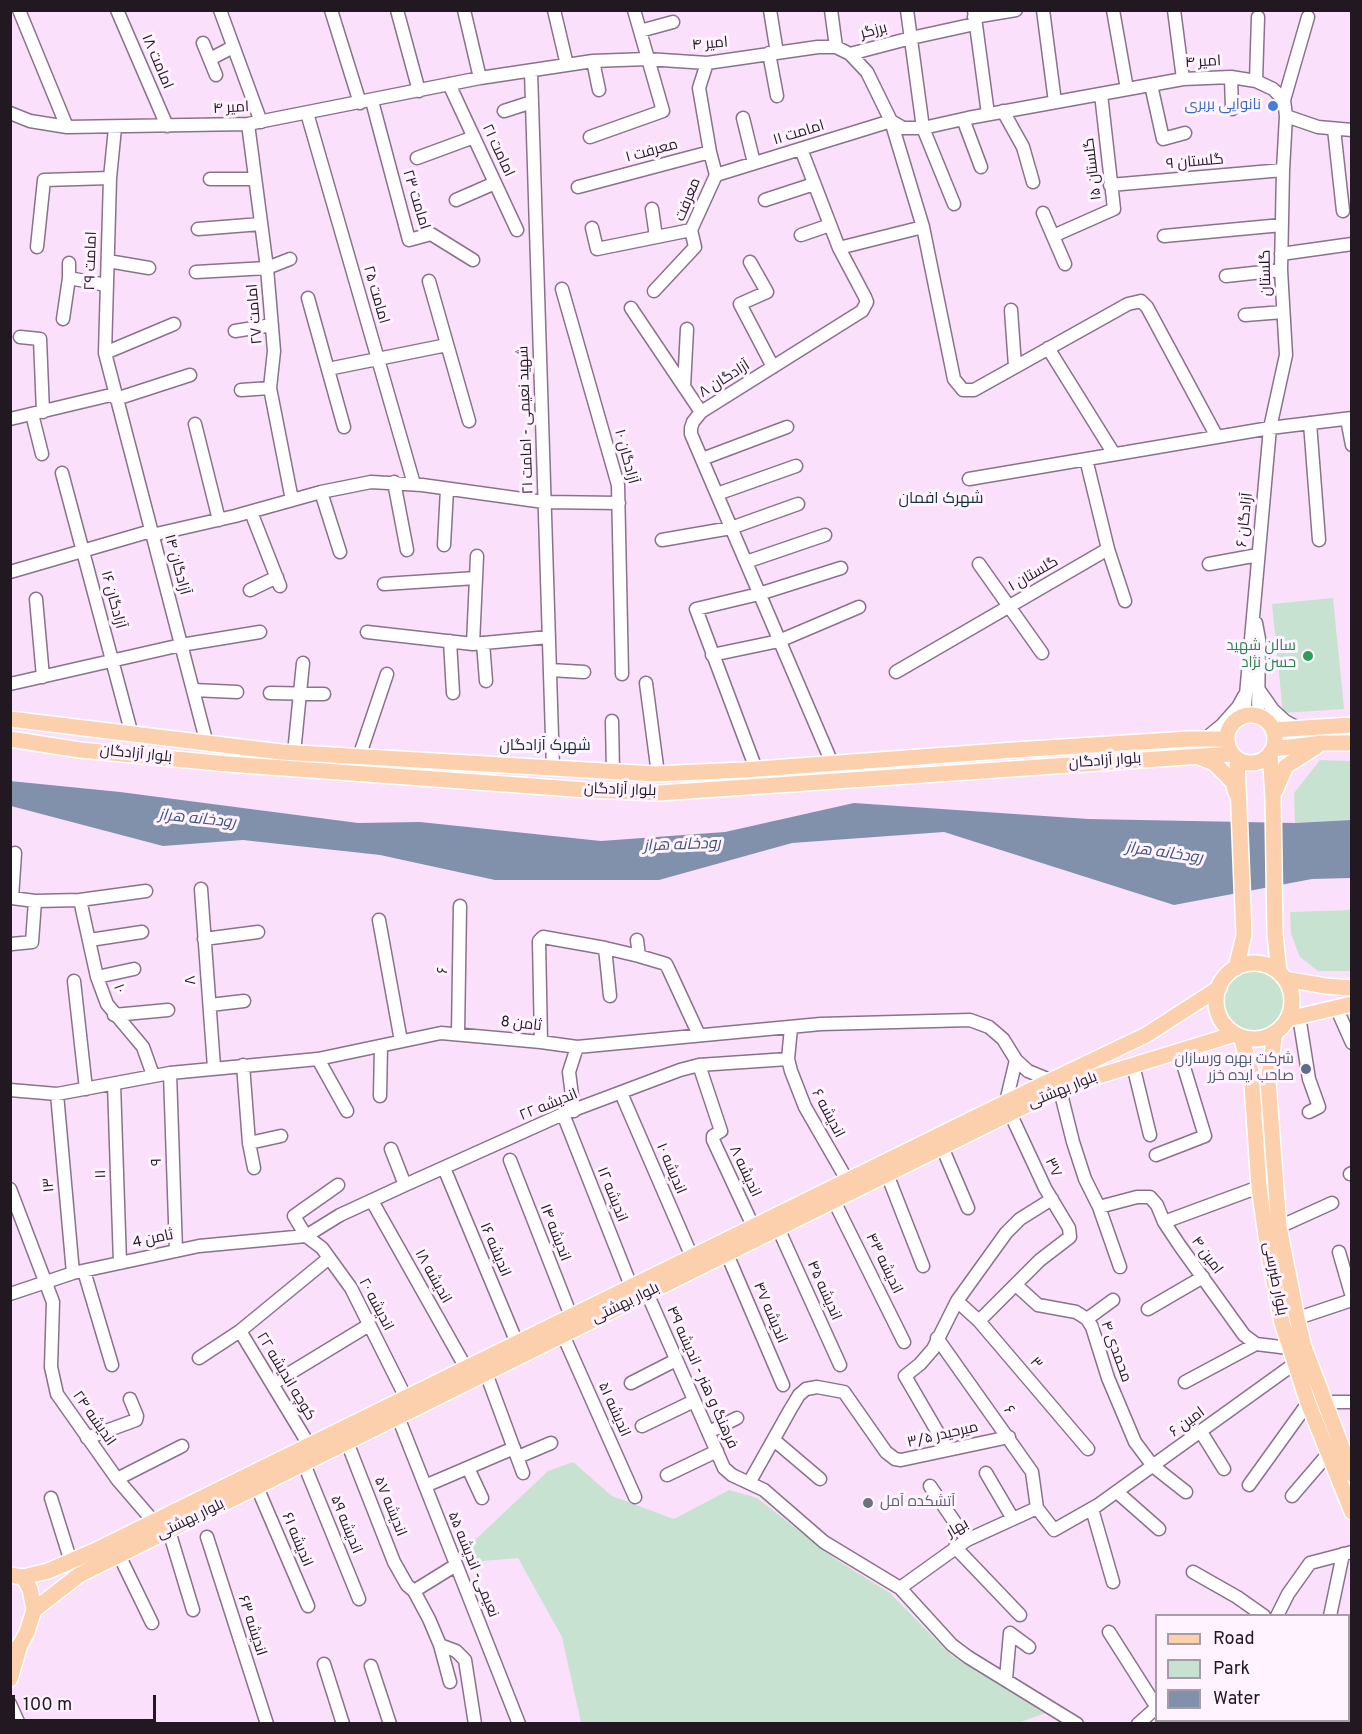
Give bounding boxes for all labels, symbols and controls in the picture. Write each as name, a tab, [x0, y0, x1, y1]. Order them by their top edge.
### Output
street label: برزگر	[859, 20, 889, 44]
street label: امامت ۱۸	[136, 32, 176, 92]
street label: امیر ۴	[691, 34, 729, 56]
street label: امیر ۴	[1185, 53, 1221, 73]
place label: نانوایی بربری	[1185, 97, 1261, 115]
street label: امیر ۴	[213, 99, 249, 119]
marker: نانوایی بربری	[1266, 99, 1280, 113]
street label: امامت ۱۱	[771, 118, 827, 150]
street label: امامت ۲۱	[477, 122, 517, 180]
street label: معرفت ۱	[624, 136, 680, 168]
street label: گلستان ۱۵	[1081, 137, 1107, 201]
street label: گلستان ۹	[1165, 152, 1225, 174]
street label: امامت ۲۳	[397, 168, 433, 232]
street label: معرفت	[672, 176, 706, 224]
street label: امامت ۲۹	[82, 231, 102, 291]
street label: گلستان	[1258, 250, 1276, 296]
street label: امامت ۲۵	[358, 264, 392, 326]
street label: امامت ۲۷	[244, 283, 268, 345]
street label: شهید نعیمی - امامت ۲۱	[515, 345, 539, 495]
street label: آزادگان ۸	[696, 357, 754, 403]
street label: آزادگان ۱۰	[609, 428, 641, 486]
district label: شهرک افمان	[898, 490, 984, 510]
street label: آزادگان ۶	[1234, 492, 1258, 548]
street label: آزادگان ۱۴	[159, 533, 193, 597]
street label: گلستان ۱	[1006, 554, 1062, 596]
street label: آزادگان ۱۶	[96, 569, 128, 631]
place label: سالن شهید حسن نژاد	[1226, 638, 1296, 673]
marker: سالن شهید حسن نژاد	[1301, 649, 1315, 663]
district label: شهرک آزادگان	[499, 737, 591, 757]
street label: بلوار آزادگان	[99, 742, 173, 768]
street label: بلوار آزادگان	[1068, 750, 1142, 774]
street label: بلوار آزادگان	[583, 781, 657, 801]
water label: رودخانه هراز	[157, 806, 237, 834]
water label: رودخانه هراز	[643, 835, 721, 857]
water label: رودخانه هراز	[1124, 839, 1204, 869]
street label: ۶	[435, 966, 453, 974]
street label: ۸	[183, 975, 201, 985]
street label: ۱۰	[108, 982, 128, 996]
street label: ثامن 8	[500, 1014, 542, 1036]
place label: شرکت بهره ورسازان صاحب ایده خزر	[1175, 1051, 1294, 1086]
marker: شرکت بهره ورسازان صاحب ایده خزر	[1299, 1062, 1313, 1076]
street label: بلوار بهشتی	[1026, 1069, 1100, 1113]
street label: اندیشه ۲۲	[517, 1086, 581, 1126]
street label: اندیشه ۶	[807, 1087, 847, 1141]
street label: اندیشه ۱۰	[651, 1141, 689, 1197]
street label: اندیشه ۸	[724, 1143, 764, 1201]
street label: ۳۷	[1040, 1155, 1064, 1181]
street label: ۹	[149, 1158, 167, 1166]
street label: اندیشه ۱۲	[592, 1165, 630, 1225]
street label: ۱۱	[93, 1169, 111, 1179]
street label: ۱۳	[40, 1177, 60, 1193]
street label: اندیشه ۱۴	[535, 1202, 573, 1264]
street label: اندیشه ۱۶	[475, 1220, 513, 1280]
street label: ثامن 4	[131, 1227, 175, 1253]
street label: اندیشه ۴۳	[861, 1231, 905, 1297]
street label: امین ۴	[1186, 1234, 1226, 1278]
street label: بلوار طبرسی	[1258, 1241, 1290, 1317]
street label: اندیشه ۱۸	[410, 1247, 454, 1307]
street label: اندیشه ۴۵	[802, 1258, 844, 1324]
street label: اندیشه ۲۰	[354, 1276, 396, 1334]
street label: بلوار بهشتی	[589, 1280, 663, 1328]
street label: اندیشه ۴۷	[748, 1280, 790, 1346]
street label: فرهنگ و هنر - اندیشه ۴۹	[661, 1304, 741, 1452]
street label: محمدی ۴	[1096, 1319, 1134, 1385]
street label: کوچه اندیشه ۲۲	[252, 1330, 318, 1424]
street label: ۳	[1025, 1354, 1045, 1374]
street label: اندیشه ۵۱	[593, 1380, 633, 1440]
street label: اندیشه ۲۴	[68, 1388, 118, 1450]
street label: ۶	[999, 1403, 1017, 1419]
street label: امین ۶	[1167, 1404, 1209, 1442]
street label: میرحیدر ۳/۵	[906, 1419, 980, 1453]
street label: اندیشه ۵۷	[369, 1475, 409, 1539]
street label: اندیشه ۵۹	[325, 1493, 365, 1557]
place label: آتشکده آمل	[880, 1494, 955, 1512]
street label: بلوار بهشتی	[154, 1496, 228, 1544]
marker: آتشکده آمل	[861, 1496, 875, 1510]
street label: اندیشه ۶۱	[277, 1510, 315, 1570]
street label: نعیمی- اندیشه ۵۵	[443, 1510, 501, 1620]
street label: بهار	[944, 1516, 972, 1542]
street label: اندیشه ۶۳	[233, 1594, 269, 1658]
legend	[1155, 1614, 1350, 1722]
text: Road	[1213, 1628, 1255, 1651]
text: Park	[1213, 1658, 1250, 1681]
scale bar	[15, 1683, 159, 1721]
text: Water	[1213, 1688, 1260, 1711]
text: 100 m	[23, 1694, 72, 1717]

